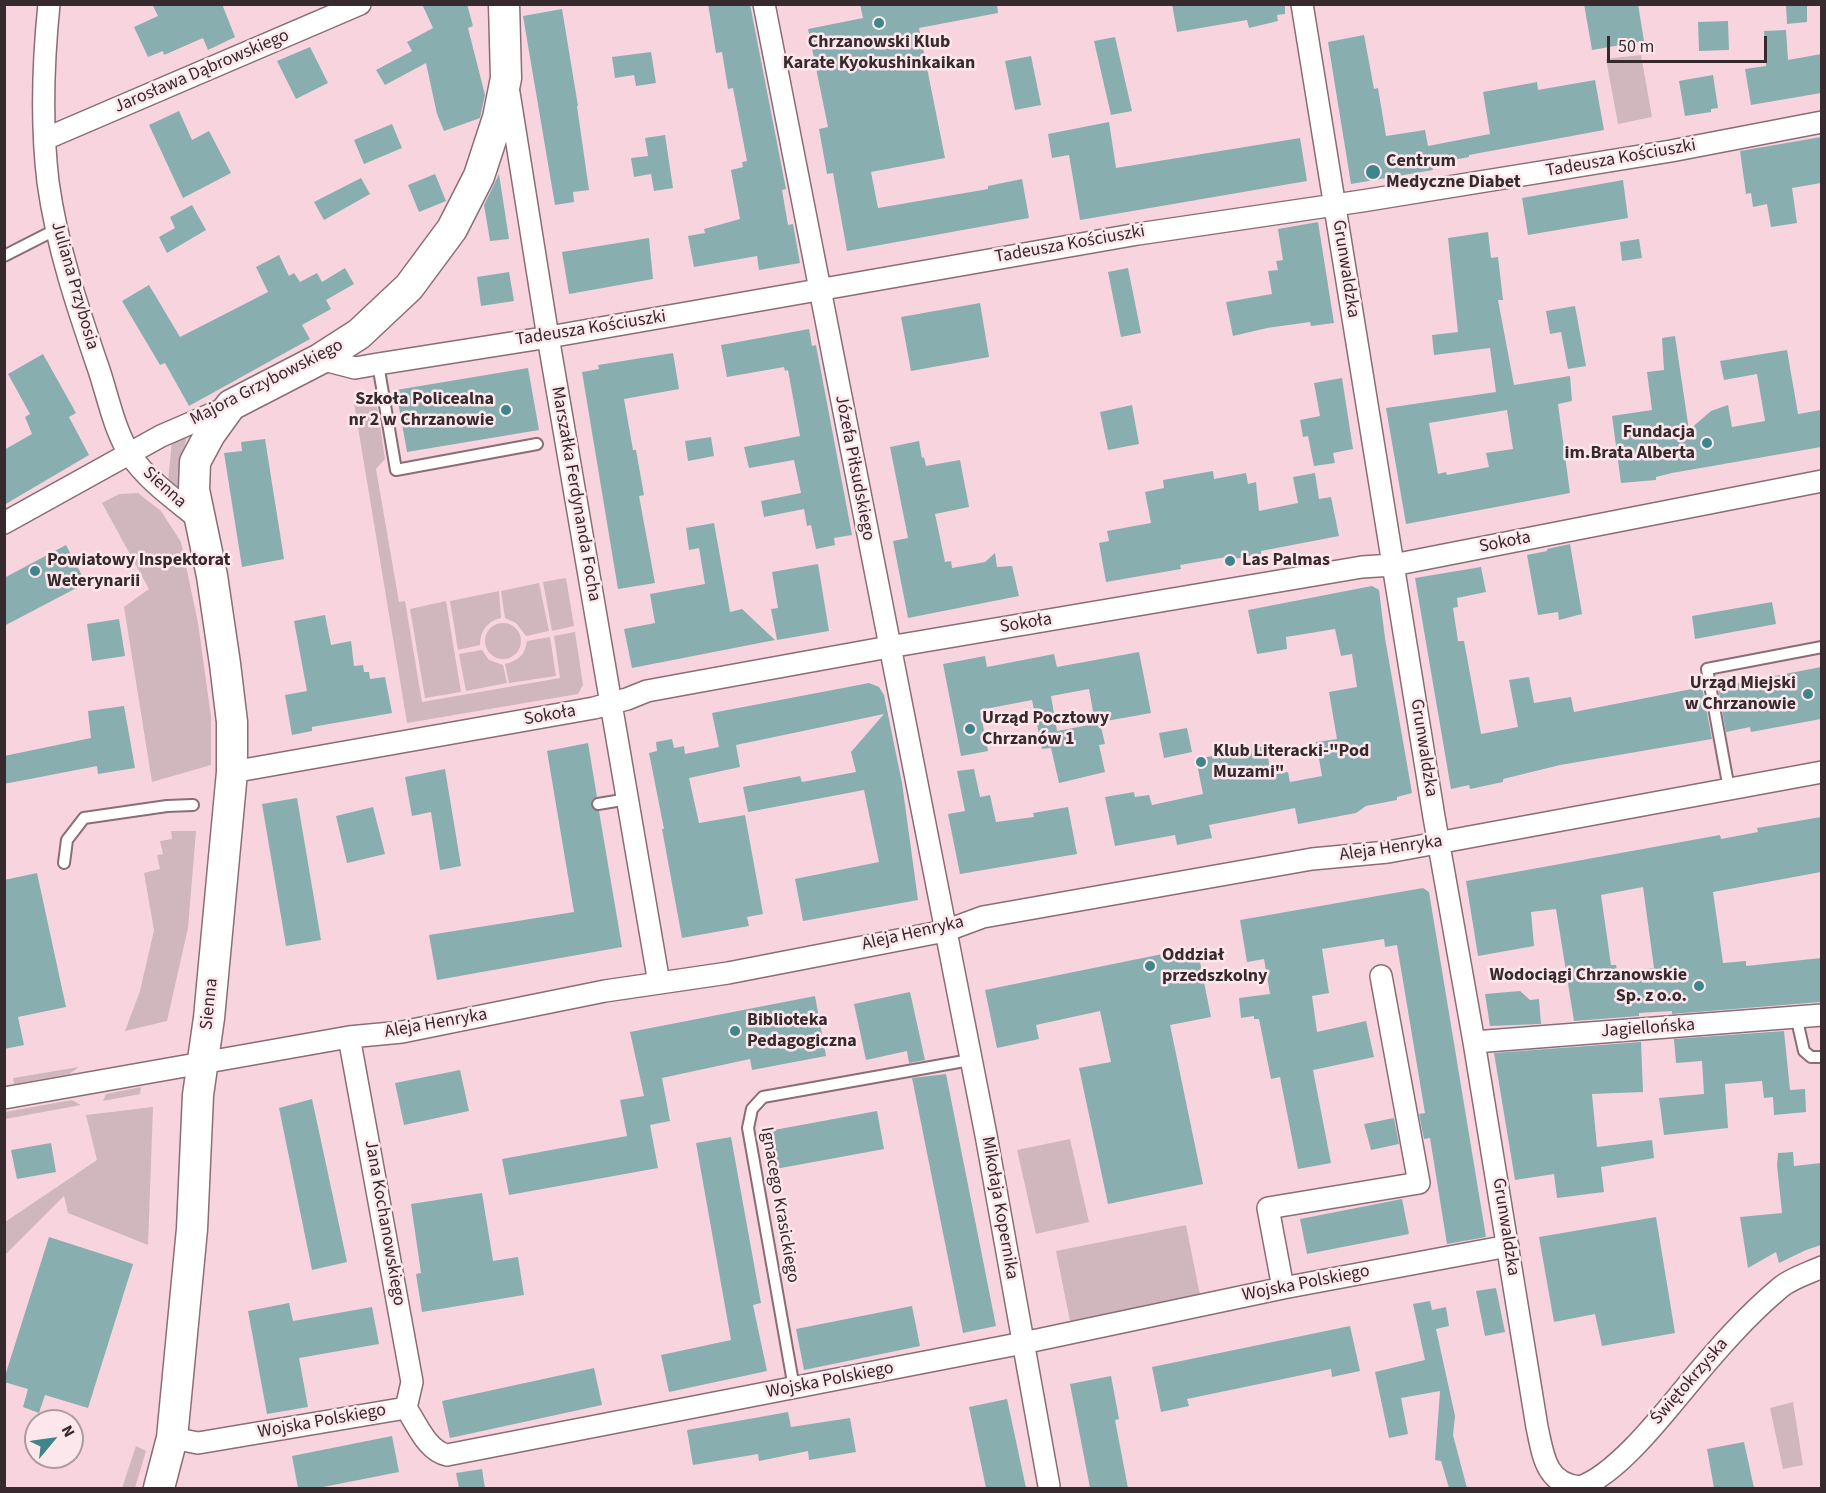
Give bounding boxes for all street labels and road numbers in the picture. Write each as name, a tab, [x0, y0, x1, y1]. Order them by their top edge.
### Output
street label: Jarosława Dąbrowskiego	[111, 25, 293, 119]
street label: Tadeusza Kościuszki	[1544, 135, 1698, 183]
street label: Grunwaldzka	[1327, 218, 1363, 320]
street label: Juliana Przybosia	[45, 220, 103, 352]
street label: Tadeusza Kościuszki	[993, 221, 1147, 269]
street label: Tadeusza Kościuszki	[514, 306, 668, 352]
street label: Majora Grzybowskiego	[187, 335, 347, 431]
street label: Marszałka Ferdynanda Focha	[545, 385, 605, 603]
street label: Józefa Piłsudskiego	[829, 393, 879, 543]
street label: Sienna	[138, 463, 190, 513]
street label: Sokoła	[1477, 527, 1533, 559]
street label: Sokoła	[999, 609, 1053, 639]
street label: Grunwaldzka	[1405, 697, 1441, 799]
street label: Sokoła	[522, 701, 578, 731]
street label: Aleja Henryka	[1338, 831, 1444, 867]
street label: Aleja Henryka	[860, 912, 966, 956]
street label: Sienna	[197, 977, 223, 1031]
street label: Aleja Henryka	[383, 1004, 489, 1044]
street label: Jagiellońska	[1600, 1015, 1696, 1043]
street label: Ignacego Krasickiego	[755, 1126, 803, 1284]
street label: Mikołaja Kopernika	[976, 1135, 1022, 1281]
street label: Jana Kochanowskiego	[359, 1138, 409, 1308]
street label: Grunwaldzka	[1487, 1176, 1523, 1278]
street label: Wojska Polskiego	[1240, 1261, 1372, 1307]
street label: Świętokrzyska	[1647, 1334, 1733, 1430]
street label: Wojska Polskiego	[764, 1358, 896, 1404]
street label: Wojska Polskiego	[256, 1400, 388, 1444]

